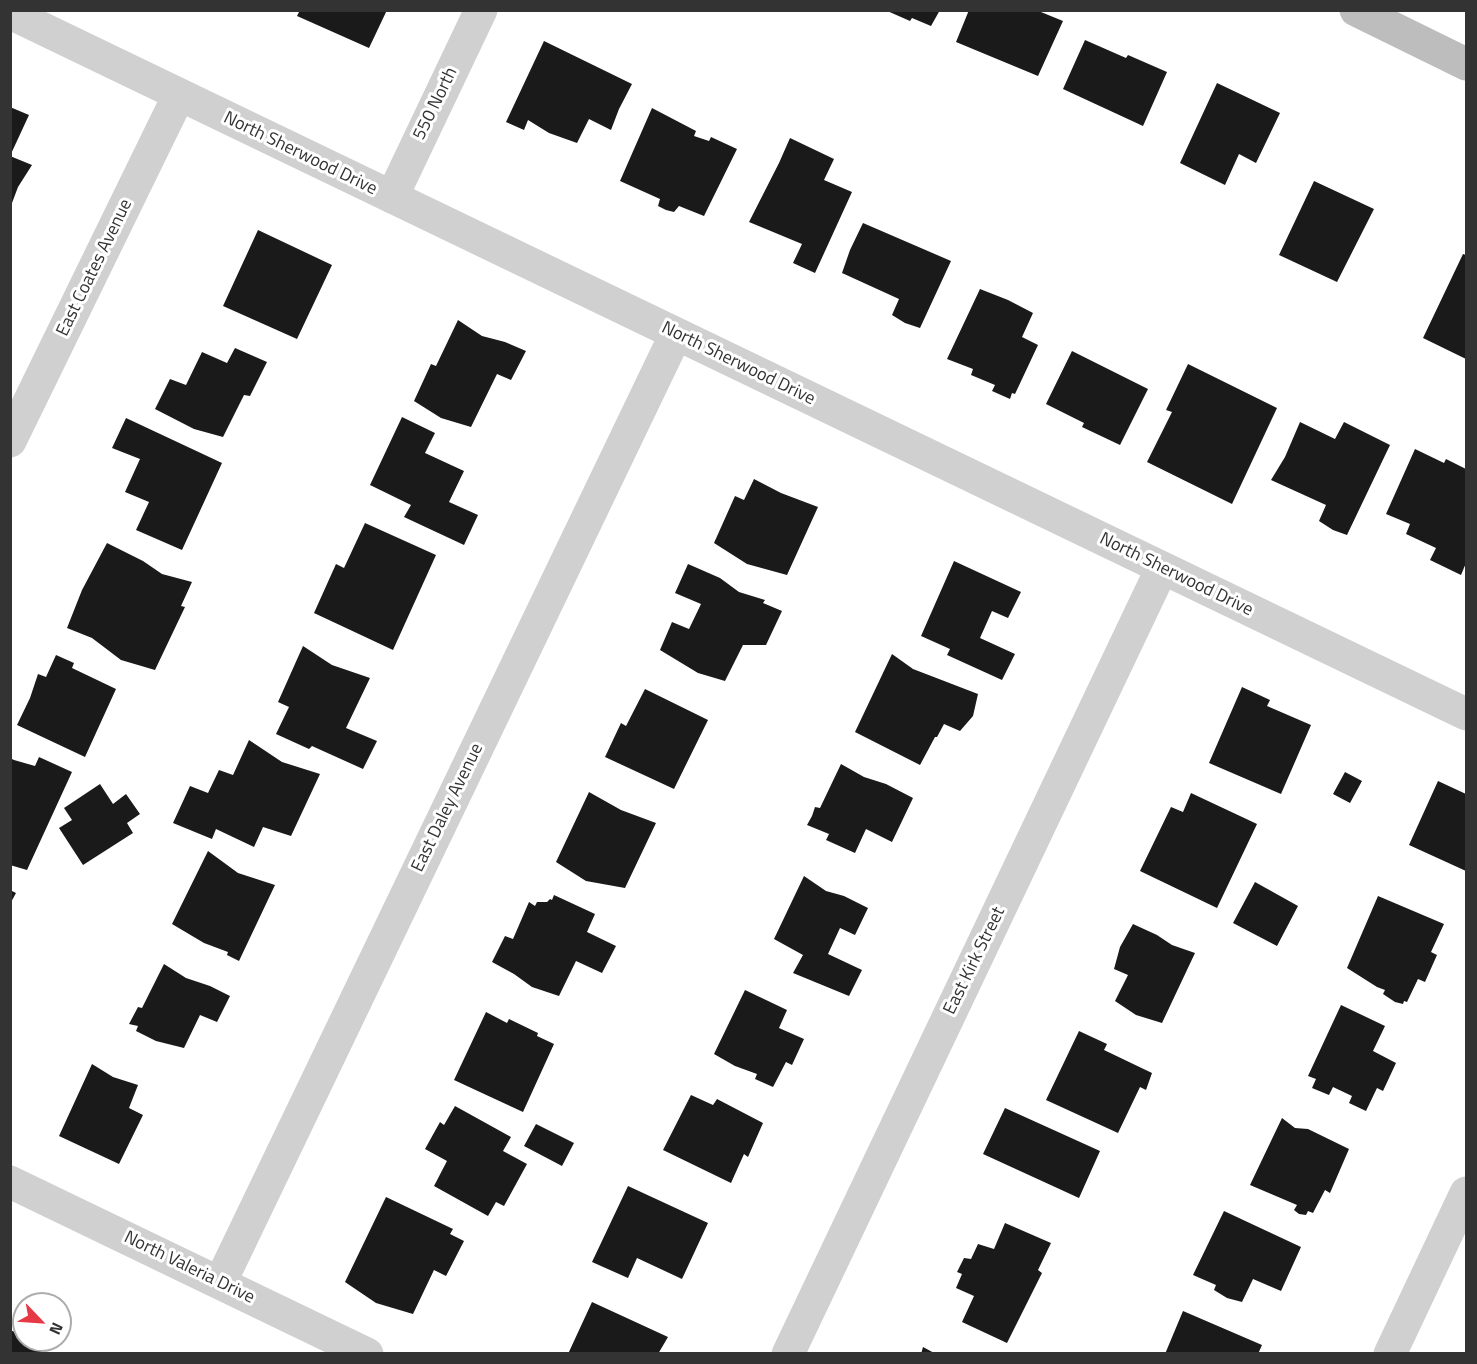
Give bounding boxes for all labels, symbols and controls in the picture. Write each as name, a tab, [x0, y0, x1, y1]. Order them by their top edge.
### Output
street label: 550 North	[409, 64, 463, 144]
street label: North Sherwood Drive	[220, 107, 380, 201]
street label: East Coates Avenue	[52, 196, 138, 340]
street label: North Sherwood Drive	[658, 317, 818, 411]
street label: North Sherwood Drive	[1096, 528, 1256, 622]
street label: East Daley Avenue	[408, 740, 488, 876]
street label: East Kirk Street	[940, 904, 1010, 1018]
street label: North Valeria Drive	[120, 1227, 258, 1309]
north arrow	[12, 1292, 72, 1352]
text: N	[43, 1319, 70, 1339]

